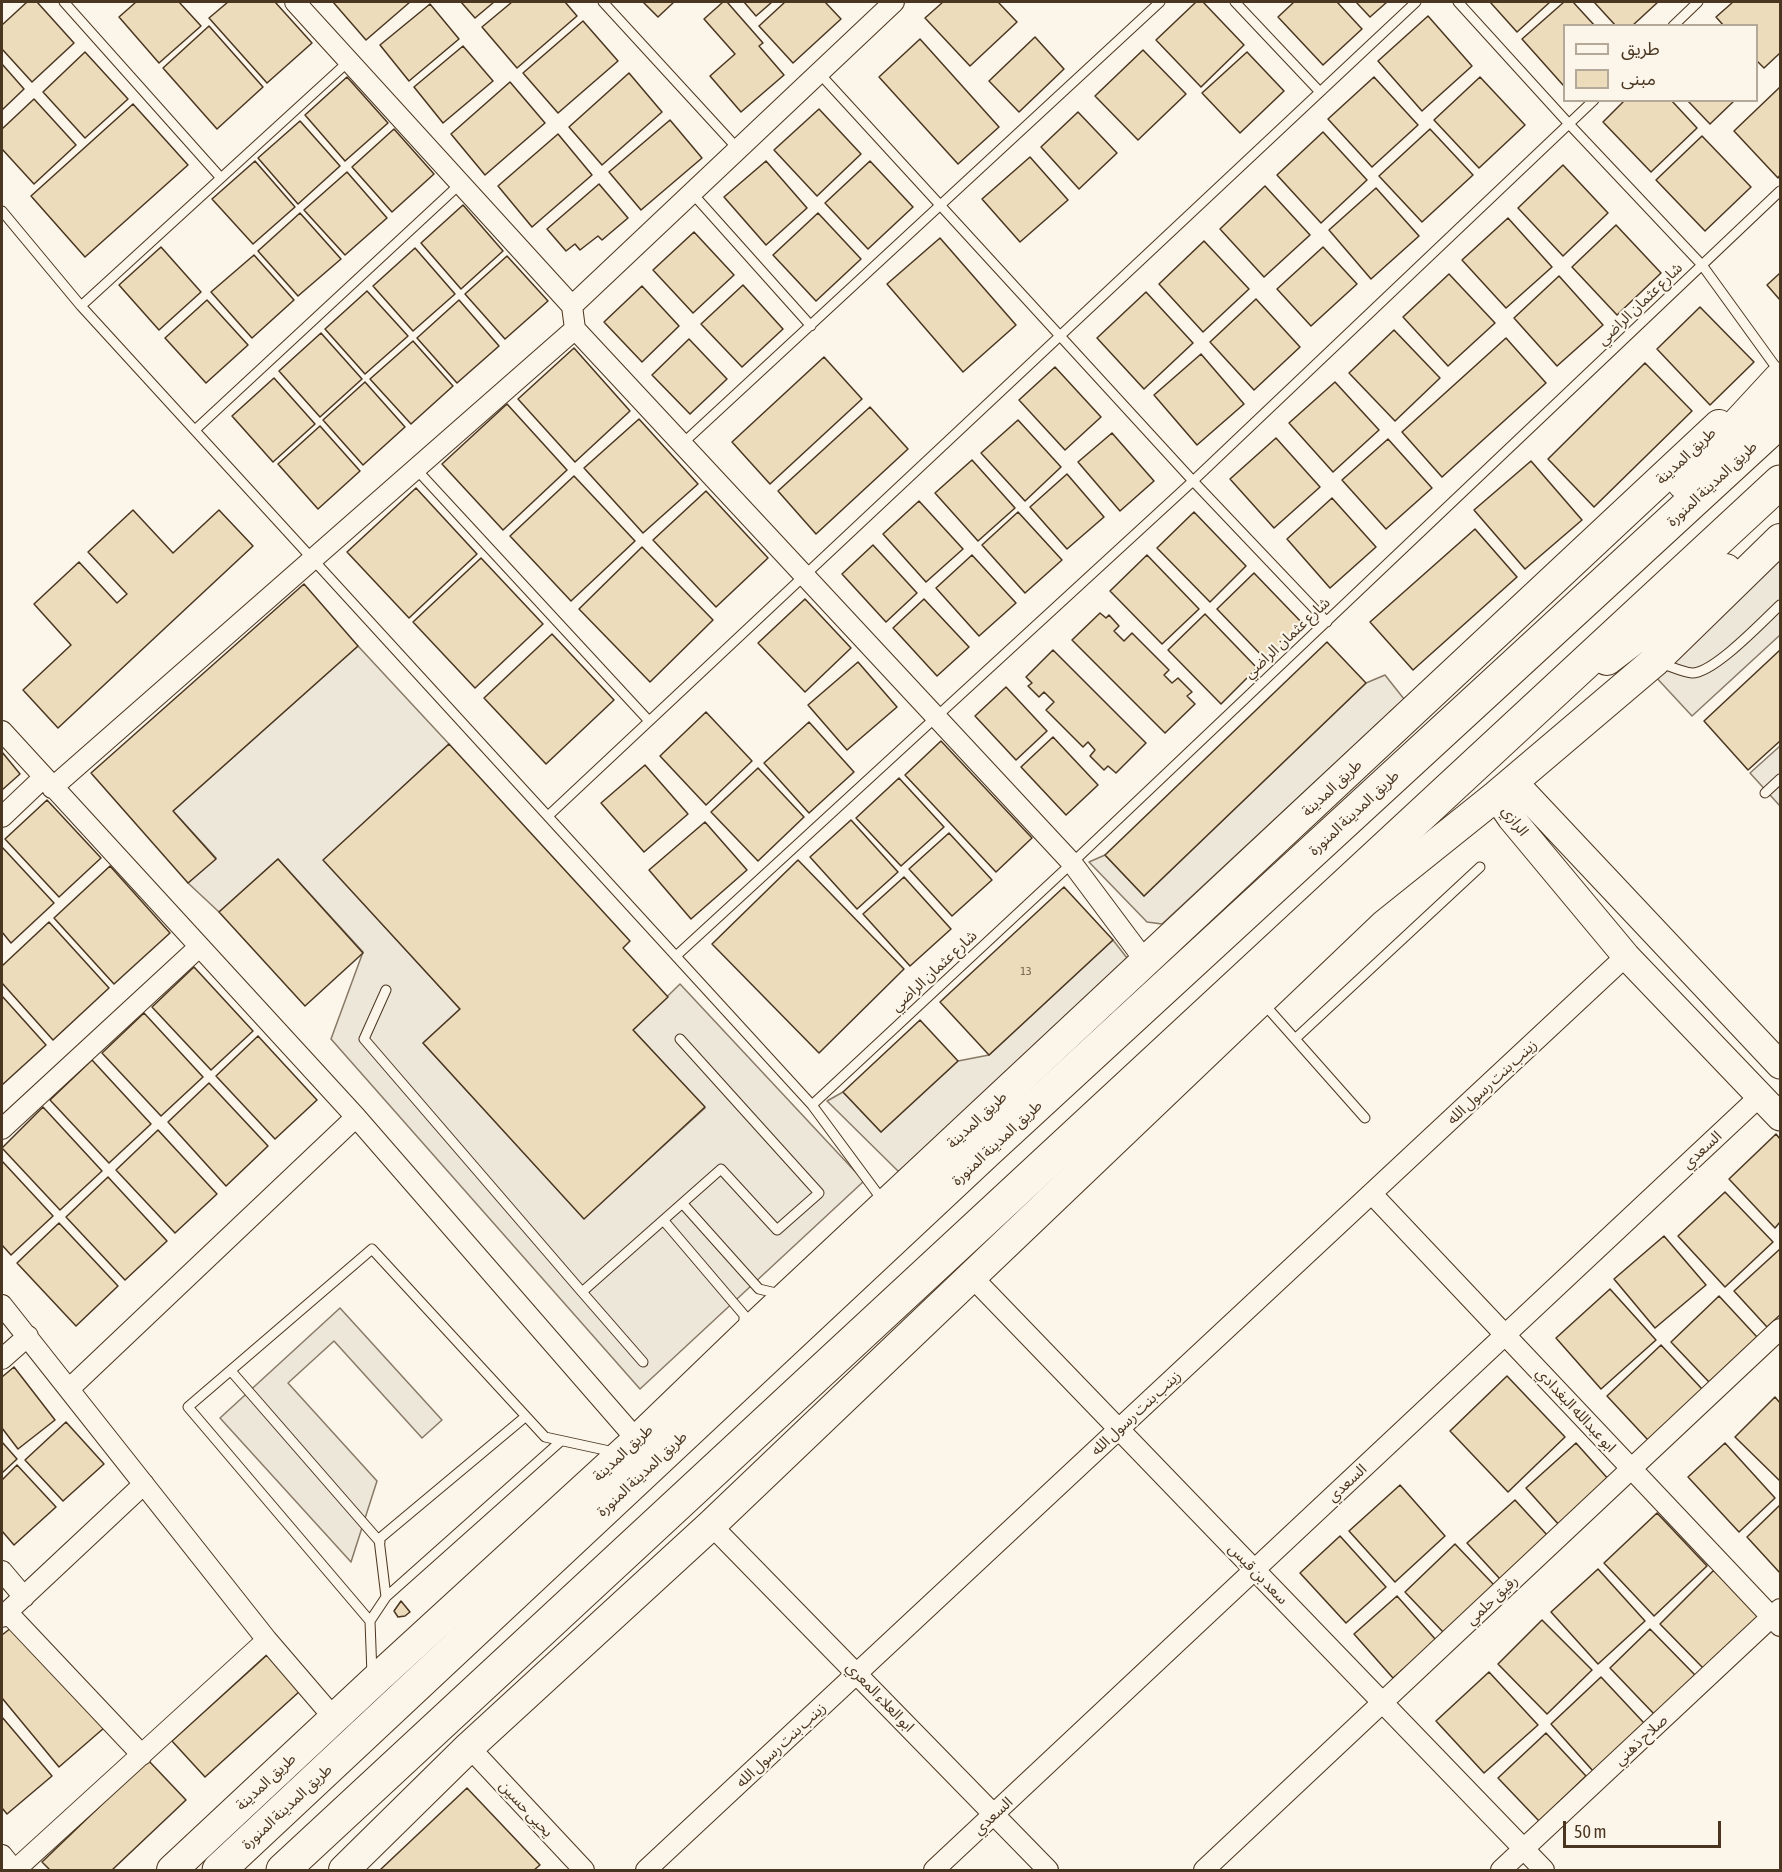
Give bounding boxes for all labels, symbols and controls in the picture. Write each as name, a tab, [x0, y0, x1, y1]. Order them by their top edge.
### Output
legend	[1563, 24, 1758, 102]
text: طريق	[1621, 38, 1660, 59]
text: مبنى	[1621, 68, 1656, 89]
street label: شارع عثمان الراضي	[1594, 259, 1686, 349]
street label: طريق المدينة	[1652, 424, 1720, 488]
street label: طريق المدينة المنورة	[1663, 438, 1761, 530]
street label: شارع عثمان الراضي	[1240, 594, 1334, 682]
street label: طريق المدينة	[1298, 756, 1366, 820]
street label: طريق المدينة المنورة	[1305, 767, 1403, 859]
street label: الرازي	[1498, 802, 1532, 840]
street label: شارع عثمان الراضي	[887, 927, 981, 1015]
house number: 13	[1020, 964, 1032, 978]
street label: زينب بنت رسول الله	[1443, 1036, 1541, 1128]
street label: طريق المدينة	[943, 1088, 1011, 1152]
street label: طريق المدينة المنورة	[948, 1097, 1046, 1189]
street label: السعدي	[1679, 1127, 1725, 1173]
street label: ابو عبدالله البغدادي	[1532, 1364, 1620, 1456]
street label: زينب بنت رسول الله	[1087, 1367, 1185, 1459]
street label: طريق المدينة	[589, 1421, 657, 1485]
street label: طريق المدينة المنورة	[593, 1428, 691, 1520]
street label: السعدي	[1324, 1460, 1370, 1506]
street label: سعد بن قيس	[1224, 1540, 1292, 1608]
street label: رفيق حلمي	[1462, 1571, 1522, 1629]
street label: ابو العلاء المعري	[842, 1658, 918, 1736]
street label: زينب بنت رسول الله	[732, 1699, 830, 1791]
street label: صلاح ذهني	[1611, 1711, 1671, 1769]
street label: طريق المدينة	[232, 1750, 300, 1814]
street label: طريق المدينة المنورة	[238, 1761, 336, 1853]
street label: يحيى حسين	[495, 1777, 557, 1841]
street label: السعدي	[970, 1793, 1016, 1839]
scale bar	[1566, 1809, 1724, 1847]
text: 50 m	[1574, 1821, 1606, 1842]

